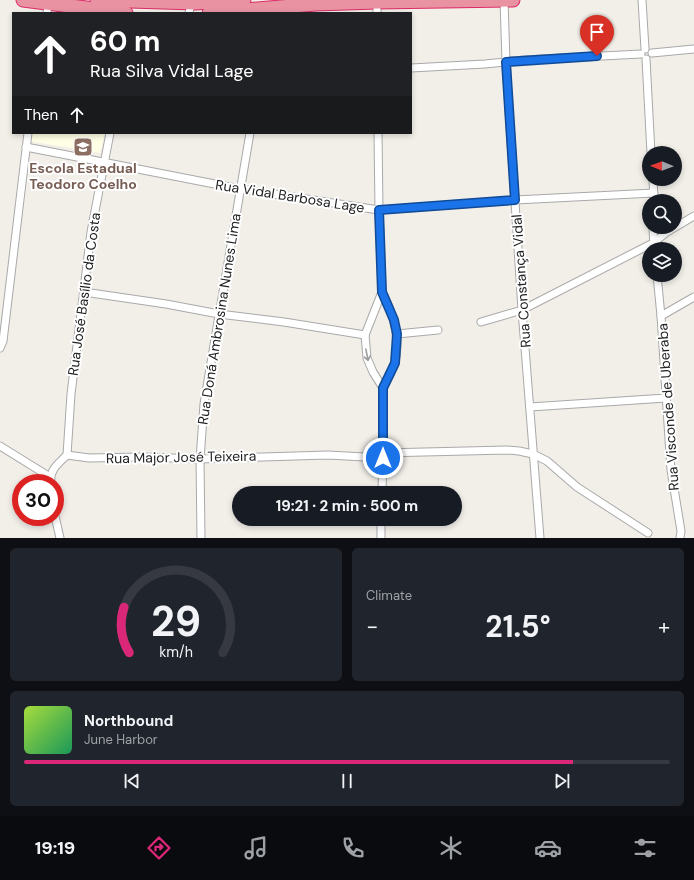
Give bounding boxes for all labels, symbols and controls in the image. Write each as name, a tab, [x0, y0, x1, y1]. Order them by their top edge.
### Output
pin	[580, 15, 614, 56]
icon: arrive	[586, 21, 608, 43]
text: 60 m	[90, 23, 160, 60]
icon: ahead	[24, 28, 76, 80]
text: Rua Silva Vidal Lage	[90, 59, 253, 83]
icon: ahead	[66, 104, 88, 126]
text: Then	[24, 105, 58, 125]
school or university icon: Escola Estadual Teodoro Coelho	[72, 136, 94, 158]
north arrow	[642, 146, 682, 186]
map controls	[642, 146, 682, 282]
place label: Escola Estadual Teodoro Coelho	[29, 159, 137, 193]
street label: Rua Vidal Barbosa Lage	[214, 175, 366, 217]
button: search	[642, 194, 682, 234]
street label: Rua José Basílio da Costa	[64, 211, 104, 377]
street label: Rua Doná Ambrosina Nunes Lima	[193, 212, 245, 426]
street label: Rua Constança Vidal	[507, 214, 535, 348]
button: layers	[642, 242, 682, 282]
street label: Rua Visconde de Uberaba	[653, 323, 683, 491]
one-way arrow	[364, 348, 372, 361]
position arrow	[362, 437, 404, 479]
street label: Rua Major José Teixeira	[106, 447, 256, 467]
speed limit sign: 30	[12, 474, 64, 526]
text: 19:21 · 2 min · 500 m	[276, 496, 418, 516]
text: Climate	[366, 587, 412, 604]
text: 29	[151, 594, 201, 648]
text: 21.5°	[485, 607, 551, 646]
text: −	[366, 612, 378, 641]
text: +	[658, 612, 670, 641]
text: km/h	[159, 642, 193, 660]
text: Northbound	[84, 711, 173, 731]
text: June Harbor	[84, 731, 158, 748]
icon: previous	[121, 770, 143, 792]
icon: pause	[336, 770, 358, 792]
icon: next	[551, 770, 573, 792]
icon: directions	[145, 834, 173, 862]
icon: music	[242, 834, 270, 862]
icon: phone	[339, 834, 367, 862]
icon: climate	[437, 834, 465, 862]
icon: car	[534, 834, 562, 862]
icon: filters	[631, 834, 659, 862]
text: 19:19	[35, 836, 75, 860]

